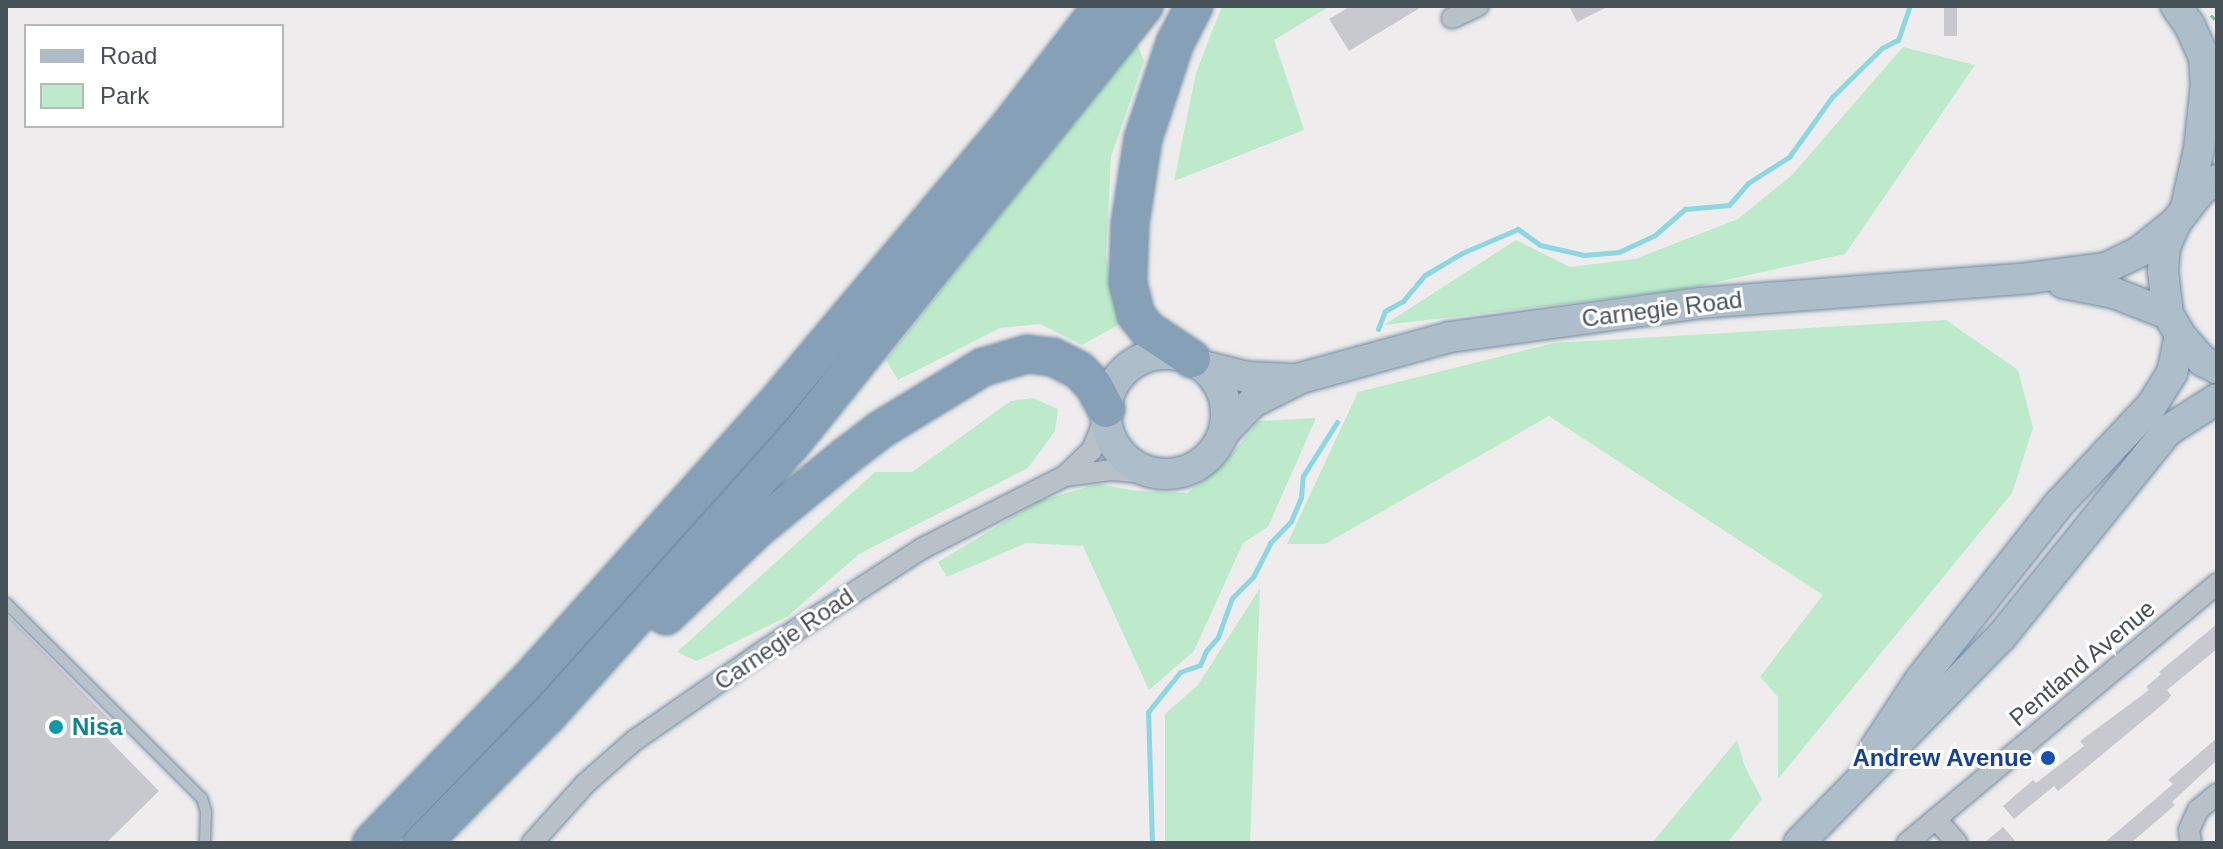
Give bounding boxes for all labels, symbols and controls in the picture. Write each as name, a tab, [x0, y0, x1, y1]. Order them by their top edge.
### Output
legend	[24, 24, 284, 128]
text: Road	[100, 42, 157, 69]
text: Park	[100, 82, 149, 109]
street label: Carnegie Road	[1580, 285, 1744, 333]
street label: Carnegie Road	[709, 582, 859, 696]
street label: Pentland Avenue	[2003, 593, 2161, 733]
place label: Nisa	[72, 713, 123, 741]
marker: Nisa	[47, 718, 65, 736]
place label: Andrew Avenue	[1852, 744, 2032, 772]
marker: Andrew Avenue	[2039, 749, 2057, 767]

